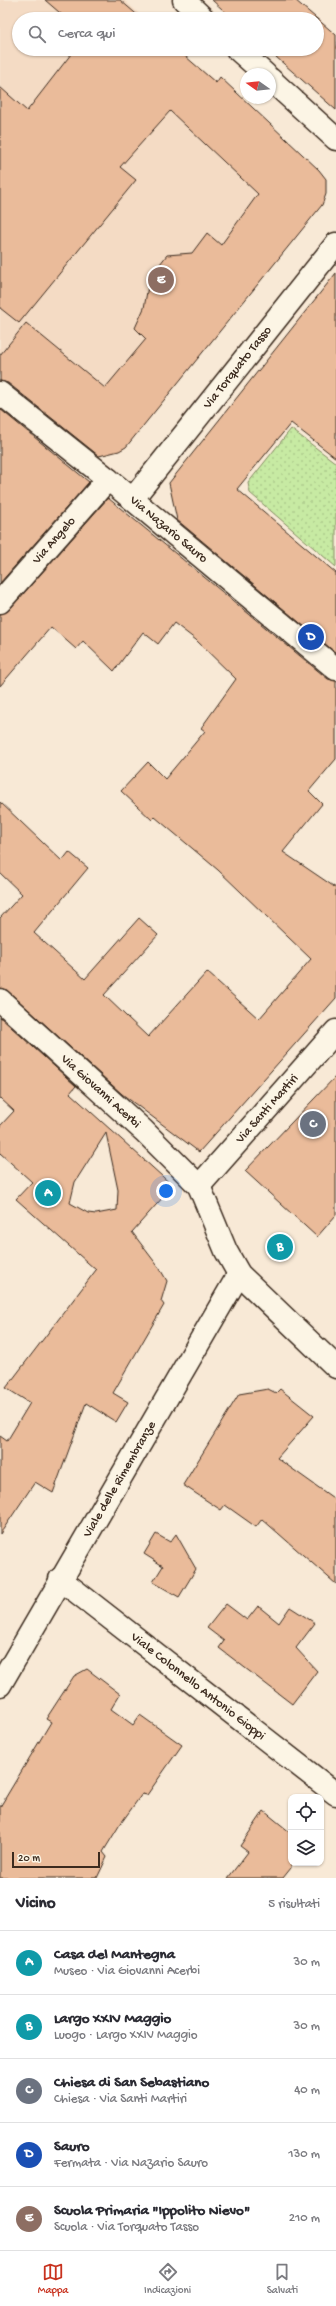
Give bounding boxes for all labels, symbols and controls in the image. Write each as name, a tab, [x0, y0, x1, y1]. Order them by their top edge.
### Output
search box	[12, 12, 324, 56]
icon: search	[26, 23, 48, 45]
text: Cerca qui	[58, 25, 115, 43]
north arrow	[240, 68, 276, 104]
pin: E	[148, 265, 174, 295]
street label: Via Torquato Tasso	[199, 323, 275, 413]
street label: Via Nazario Sauro	[126, 492, 211, 567]
street label: Via Angelo	[29, 513, 79, 568]
pin: D	[298, 622, 324, 652]
street label: Via Giovanni Acerbi	[57, 1051, 144, 1132]
street label: Via Santi Martiri	[232, 1071, 302, 1147]
pin: C	[300, 1109, 326, 1139]
pin: A	[35, 1178, 61, 1208]
your location	[156, 1181, 176, 1201]
pin: B	[267, 1232, 293, 1262]
street label: Viale delle Rimembranze	[79, 1418, 159, 1541]
street label: Viale Colonnello Antonio Gioppi	[127, 1629, 268, 1744]
map controls	[288, 1794, 324, 1866]
button: locate	[288, 1794, 324, 1830]
button: layers	[288, 1830, 324, 1866]
scale bar	[12, 1850, 100, 1869]
text: 20 m	[18, 1853, 40, 1865]
text: Vicino	[16, 1894, 56, 1914]
text: 5 risultati	[268, 1897, 320, 1912]
text: Casa del Mantegna	[54, 1946, 175, 1964]
text: A	[25, 1955, 33, 1970]
text: 30 m	[294, 1955, 320, 1970]
text: Museo · Via Giovanni Acerbi	[54, 1964, 200, 1979]
text: Largo XXIV Maggio	[54, 2010, 171, 2028]
text: B	[26, 2019, 32, 2034]
text: 30 m	[294, 2019, 320, 2034]
text: Luogo · Largo XXIV Maggio	[54, 2028, 198, 2043]
text: Chiesa di San Sebastiano	[54, 2074, 209, 2092]
text: C	[25, 2083, 33, 2098]
text: 40 m	[294, 2083, 320, 2098]
text: Chiesa · Via Santi Martiri	[54, 2092, 187, 2107]
text: Sauro	[54, 2138, 89, 2156]
text: D	[25, 2147, 33, 2162]
text: 130 m	[288, 2147, 320, 2162]
text: Fermata · Via Nazario Sauro	[54, 2156, 208, 2171]
text: Scuola Primaria "Ippolito Nievo"	[54, 2202, 250, 2220]
text: E	[25, 2211, 33, 2226]
text: 210 m	[289, 2211, 320, 2226]
text: Scuola · Via Torquato Tasso	[54, 2220, 199, 2235]
tab: Mappa	[38, 2261, 68, 2297]
tab: Indicazioni	[144, 2261, 191, 2297]
tab: Salvati	[267, 2261, 298, 2297]

